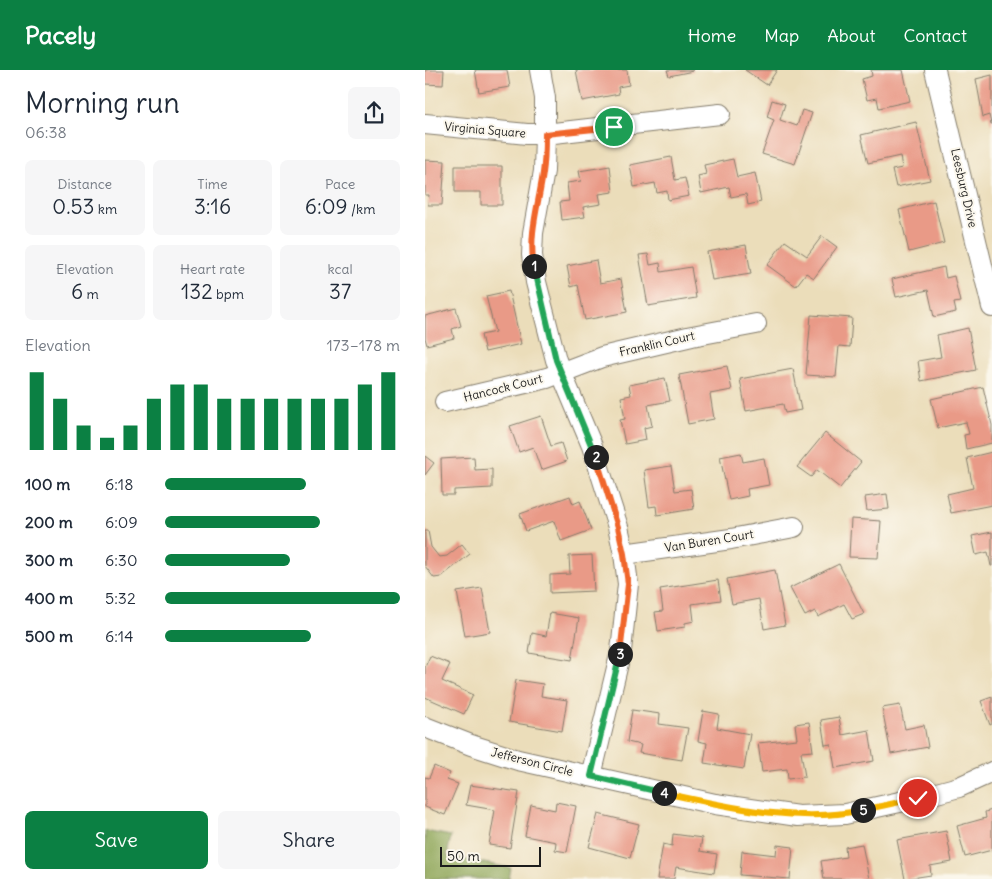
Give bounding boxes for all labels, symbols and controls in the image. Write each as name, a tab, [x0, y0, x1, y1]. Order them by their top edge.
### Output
text: Pacely	[25, 20, 96, 50]
text: Home	[688, 24, 736, 47]
text: Map	[764, 24, 799, 47]
text: About	[827, 24, 875, 47]
text: Contact	[903, 24, 967, 47]
text: Morning run	[25, 85, 180, 121]
button: share	[348, 87, 400, 139]
pin	[593, 106, 635, 148]
icon: arrive	[600, 113, 628, 141]
street label: Virginia Square	[444, 118, 526, 141]
text: 06:38	[25, 122, 67, 142]
street label: Leesburg Drive	[948, 147, 981, 229]
text: Distance	[57, 175, 112, 193]
text: Time	[197, 175, 228, 193]
text: Pace	[325, 175, 355, 193]
text: 0.53	[52, 193, 95, 220]
text: 3:16	[194, 193, 231, 220]
text: 6:09	[305, 193, 348, 220]
text: km	[95, 200, 117, 218]
text: /km	[348, 200, 375, 218]
pin: 1	[521, 254, 547, 278]
text: 1	[532, 257, 537, 275]
text: Elevation	[56, 260, 114, 278]
text: Heart rate	[180, 260, 245, 278]
text: kcal	[328, 260, 353, 278]
text: 6	[71, 278, 83, 305]
text: 132	[181, 278, 213, 305]
text: 37	[329, 278, 351, 305]
text: m	[83, 285, 99, 303]
text: bpm	[213, 285, 244, 303]
street label: Franklin Court	[618, 328, 696, 359]
text: Elevation	[25, 335, 91, 355]
text: 173–178 m	[326, 335, 400, 355]
street label: Hancock Court	[462, 370, 544, 405]
pin: 2	[583, 444, 609, 470]
text: 2	[593, 448, 600, 466]
text: 100 m	[25, 474, 70, 494]
text: 6:18	[105, 474, 133, 494]
text: 200 m	[25, 512, 73, 532]
text: 6:09	[105, 512, 138, 532]
street label: Van Buren Court	[663, 526, 754, 555]
text: 300 m	[25, 550, 73, 570]
text: 6:30	[105, 550, 137, 570]
text: 400 m	[25, 588, 73, 608]
text: 5:32	[105, 588, 136, 608]
text: 500 m	[25, 626, 73, 646]
text: 6:14	[105, 626, 133, 646]
pin: 3	[607, 642, 633, 666]
text: 3	[617, 645, 624, 663]
street label: Jefferson Circle	[489, 744, 575, 779]
pin	[897, 777, 939, 819]
pin: 4	[651, 780, 677, 806]
text: 4	[660, 784, 669, 802]
icon: check	[904, 784, 932, 812]
pin: 5	[851, 798, 875, 822]
text: 5	[859, 801, 868, 819]
button: Save	[25, 811, 208, 869]
button: Share	[218, 811, 400, 869]
scale bar	[440, 844, 541, 867]
text: 50 m	[447, 847, 480, 865]

